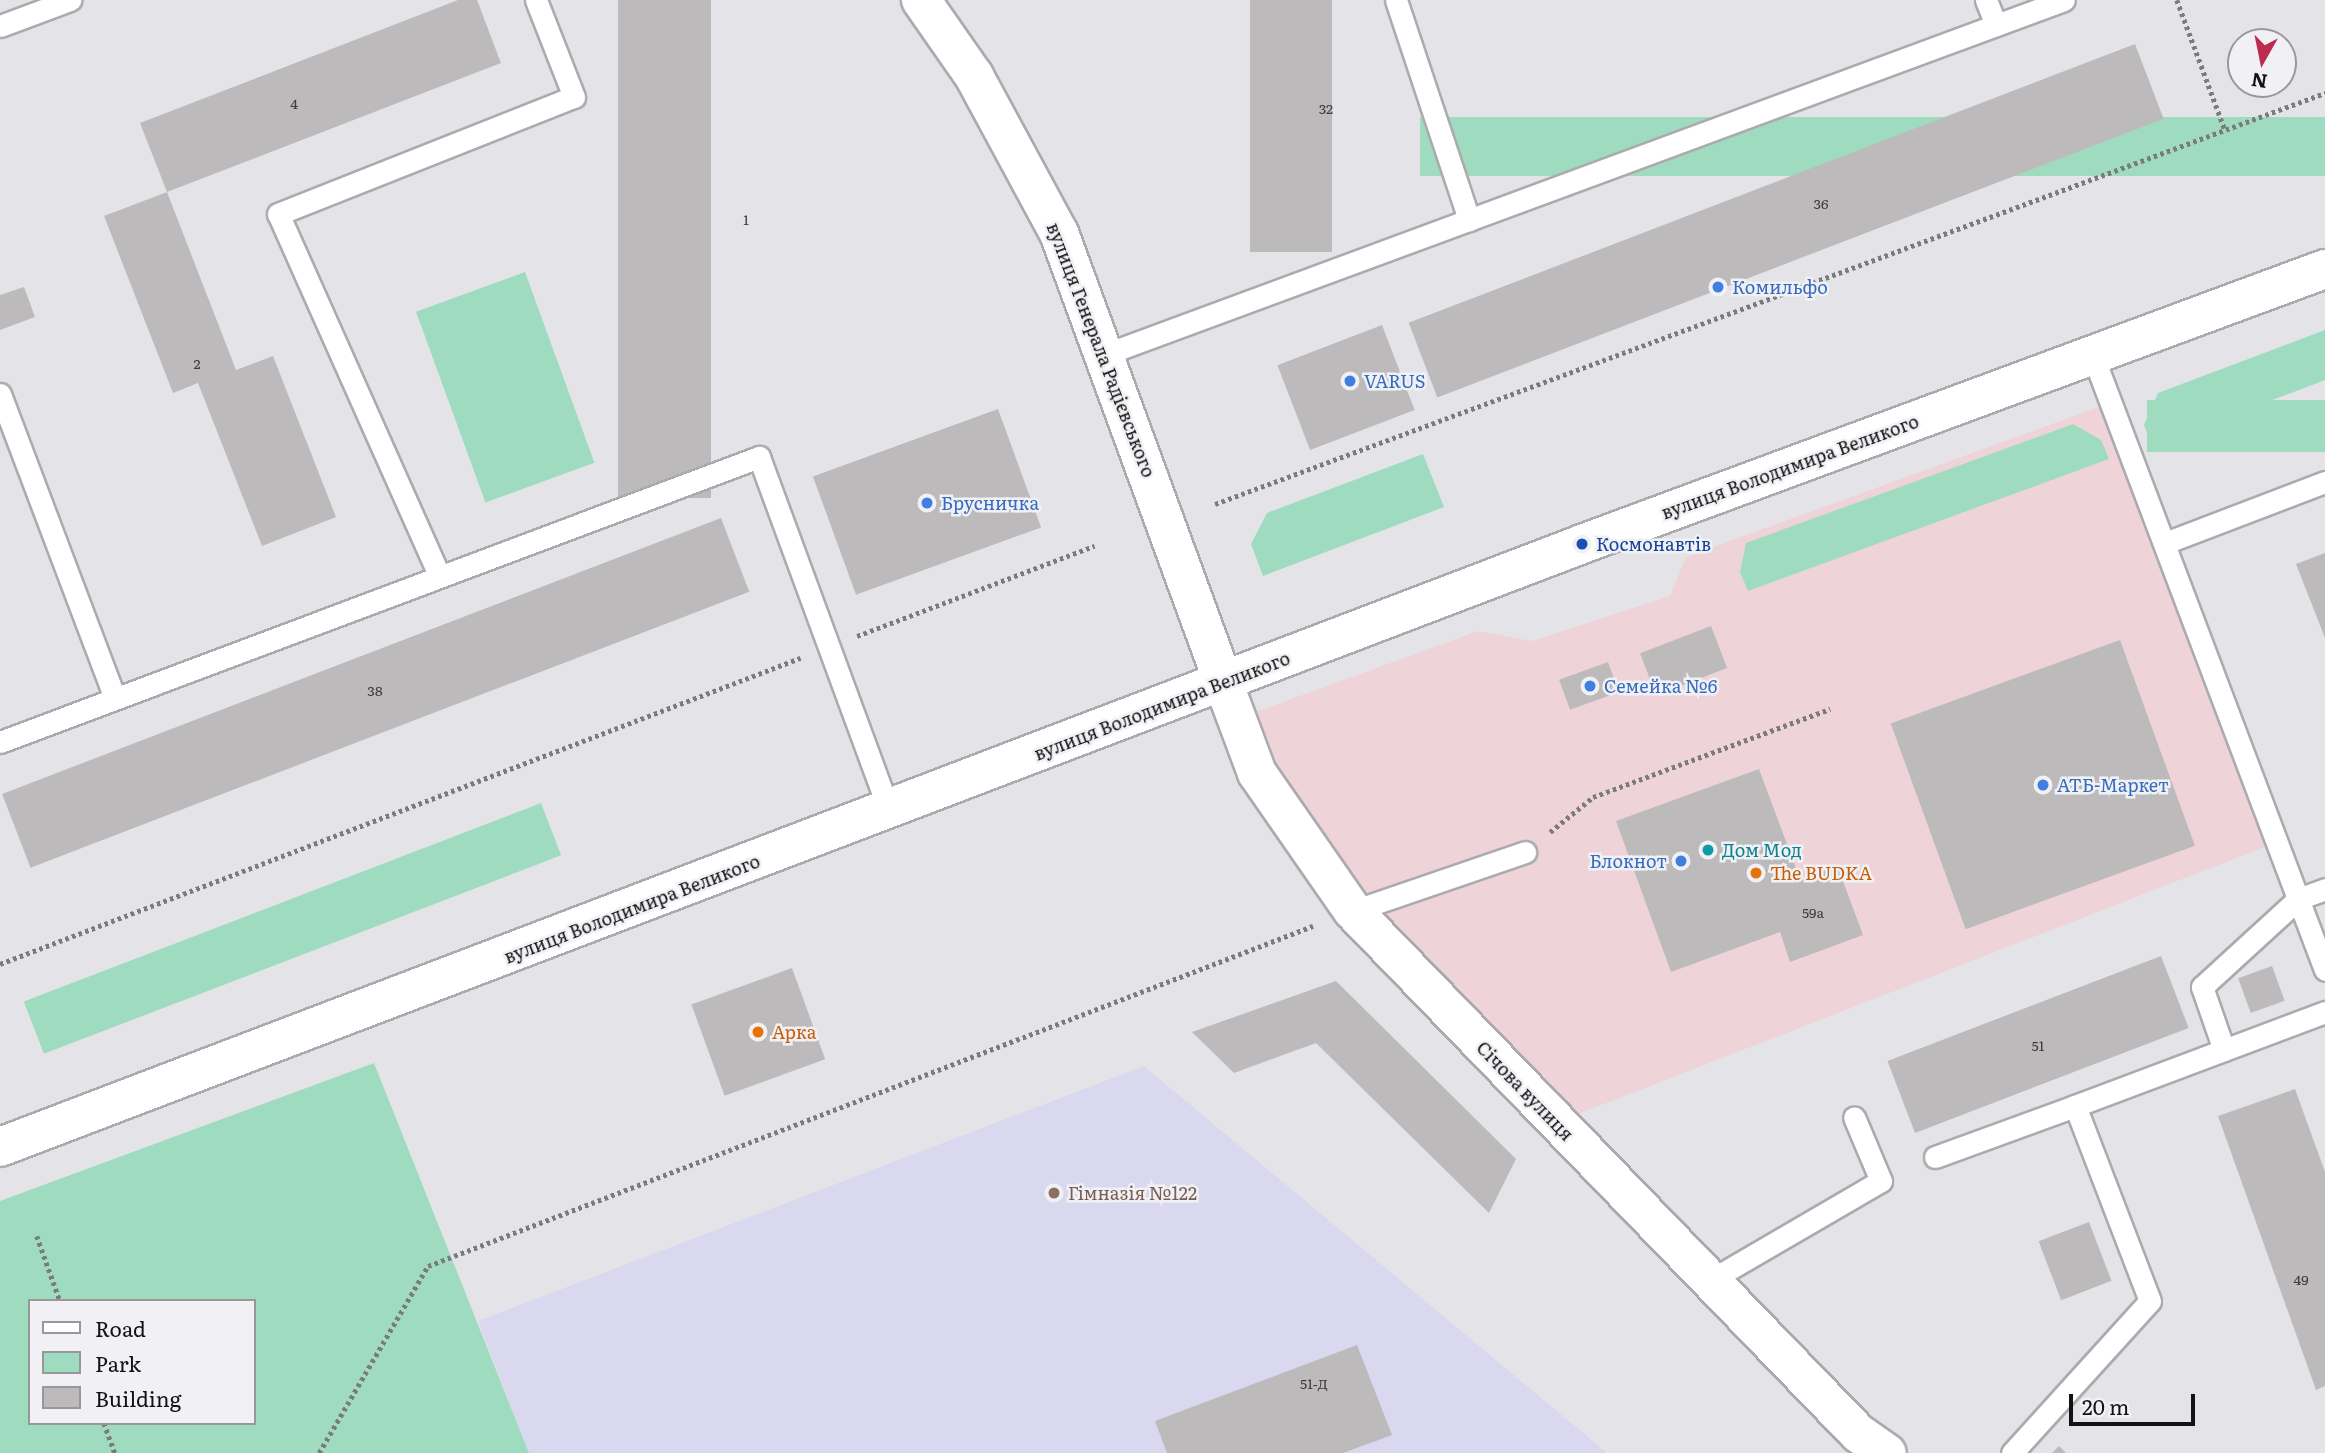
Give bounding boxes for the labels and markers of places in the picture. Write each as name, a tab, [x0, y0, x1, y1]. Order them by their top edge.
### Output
place label: Комильфо	[1732, 276, 1828, 298]
marker: Комильфо	[1710, 279, 1726, 295]
place label: VARUS	[1364, 370, 1425, 392]
marker: VARUS	[1342, 373, 1358, 389]
place label: Брусничка	[941, 492, 1039, 514]
marker: Брусничка	[919, 495, 935, 511]
place label: Космонавтів	[1596, 533, 1711, 555]
marker: Космонавтів	[1574, 536, 1590, 552]
place label: Семейка №6	[1604, 675, 1717, 697]
marker: Семейка №6	[1582, 678, 1598, 694]
place label: АТБ-Маркет	[2057, 774, 2169, 796]
marker: АТБ-Маркет	[2035, 777, 2051, 793]
place label: Дом Мод	[1722, 839, 1802, 861]
marker: Дом Мод	[1700, 842, 1716, 858]
place label: Блокнот	[1590, 850, 1667, 872]
marker: Блокнот	[1673, 853, 1689, 869]
place label: The BUDKA	[1770, 862, 1872, 884]
marker: The BUDKA	[1748, 865, 1764, 881]
place label: Арка	[772, 1021, 817, 1043]
marker: Арка	[750, 1024, 766, 1040]
place label: Гімназія №122	[1068, 1182, 1197, 1204]
marker: Гімназія №122	[1046, 1185, 1062, 1201]

